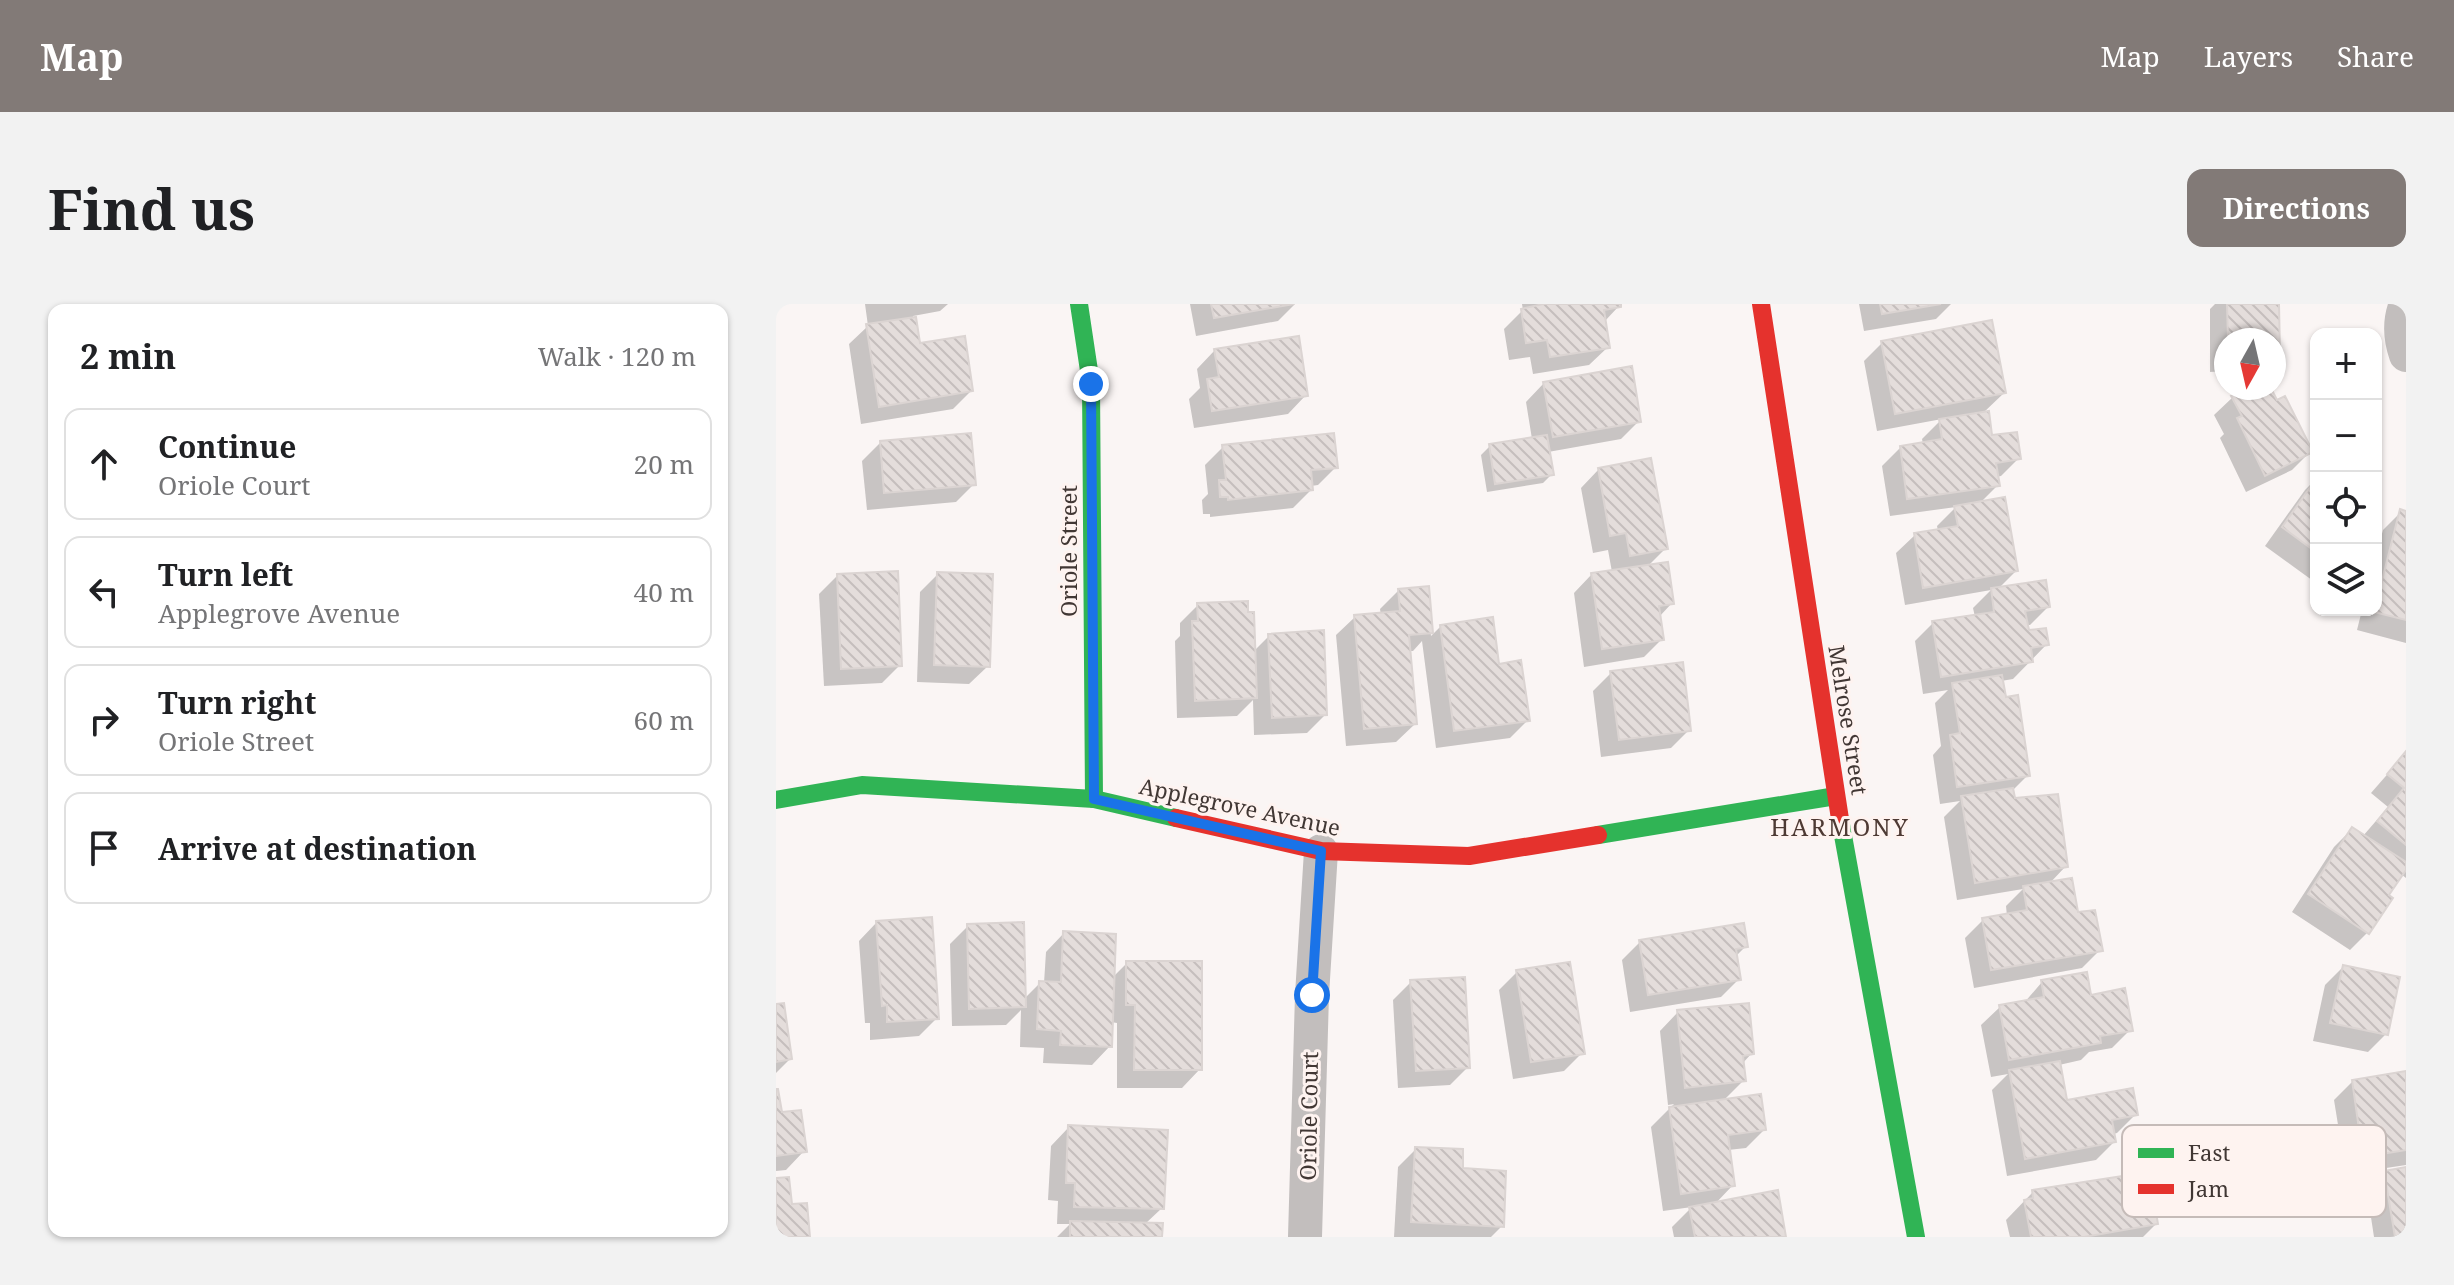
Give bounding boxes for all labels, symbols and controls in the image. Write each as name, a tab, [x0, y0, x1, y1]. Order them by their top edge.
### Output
text: Map	[40, 30, 124, 82]
text: Map	[2101, 37, 2160, 75]
text: Layers	[2204, 37, 2293, 75]
text: Share	[2337, 37, 2414, 75]
button: Directions	[2187, 169, 2406, 247]
text: Find us	[48, 170, 255, 246]
north arrow	[2214, 328, 2286, 400]
map controls	[2310, 328, 2382, 616]
button: +	[2310, 328, 2382, 400]
text: 2 min	[80, 333, 176, 379]
text: Walk · 120 m	[538, 338, 696, 374]
route end	[1073, 366, 1109, 402]
button: −	[2310, 400, 2382, 472]
text: Continue	[158, 426, 296, 467]
icon: ahead	[82, 442, 126, 486]
text: 20 m	[634, 446, 694, 482]
text: Oriole Court	[158, 467, 310, 503]
button: locate	[2310, 472, 2382, 544]
street label: Oriole Street	[1053, 485, 1083, 617]
button: layers	[2310, 544, 2382, 616]
text: Turn left	[158, 554, 293, 595]
icon: left	[82, 570, 126, 614]
text: 40 m	[634, 574, 694, 610]
text: Applegrove Avenue	[158, 595, 400, 631]
street label: Melrose Street	[1822, 643, 1876, 797]
text: Turn right	[158, 682, 316, 723]
icon: right	[82, 698, 126, 742]
text: 60 m	[634, 702, 694, 738]
text: Oriole Street	[158, 723, 314, 759]
street label: Applegrove Avenue	[1137, 770, 1343, 842]
district label: HARMONY	[1770, 810, 1910, 843]
icon: arrive	[82, 826, 126, 870]
text: Arrive at destination	[158, 828, 477, 869]
route start	[1294, 977, 1330, 1013]
street label: Oriole Court	[1292, 1051, 1324, 1181]
legend	[2122, 1125, 2386, 1217]
text: Fast	[2188, 1137, 2230, 1167]
text: Jam	[2187, 1173, 2229, 1203]

